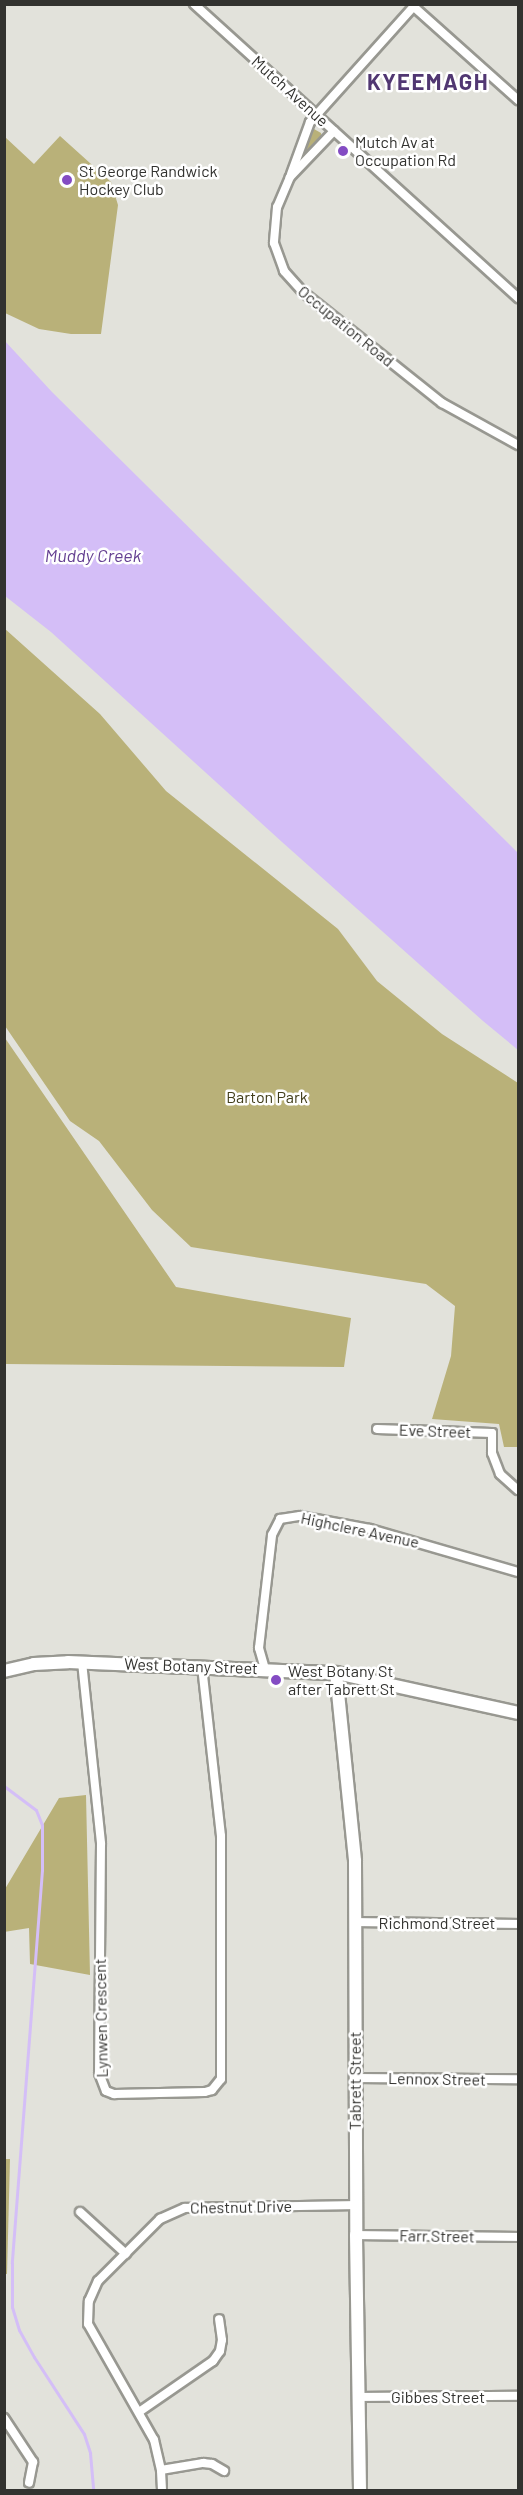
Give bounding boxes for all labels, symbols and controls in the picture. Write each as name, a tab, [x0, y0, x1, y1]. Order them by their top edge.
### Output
street label: Mutch Avenue	[248, 52, 332, 130]
district label: KYEEMAGH	[367, 69, 489, 95]
place label: Mutch Av at Occupation Rd	[355, 132, 456, 170]
marker: Mutch Av at Occupation Rd	[336, 144, 350, 158]
place label: St George Randwick Hockey Club	[79, 161, 217, 199]
marker: St George Randwick Hockey Club	[60, 173, 74, 187]
street label: Occupation Road	[294, 281, 398, 371]
water label: Muddy Creek	[45, 544, 141, 566]
park label: Barton Park	[226, 1087, 308, 1107]
street label: Eve Street	[398, 1420, 472, 1442]
street label: Highclere Avenue	[299, 1508, 421, 1552]
street label: West Botany Street	[124, 1654, 258, 1678]
place label: West Botany St after Tabrett St	[288, 1661, 395, 1699]
marker: West Botany St after Tabrett St	[269, 1673, 283, 1687]
street label: Richmond Street	[379, 1913, 495, 1933]
street label: Lynwen Crescent	[90, 1958, 112, 2078]
street label: Tabrett Street	[345, 2032, 365, 2130]
street label: Lennox Street	[388, 2069, 486, 2089]
street label: Chestnut Drive	[190, 2197, 292, 2217]
street label: Farr Street	[399, 2226, 475, 2246]
street label: Gibbes Street	[391, 2387, 485, 2407]

